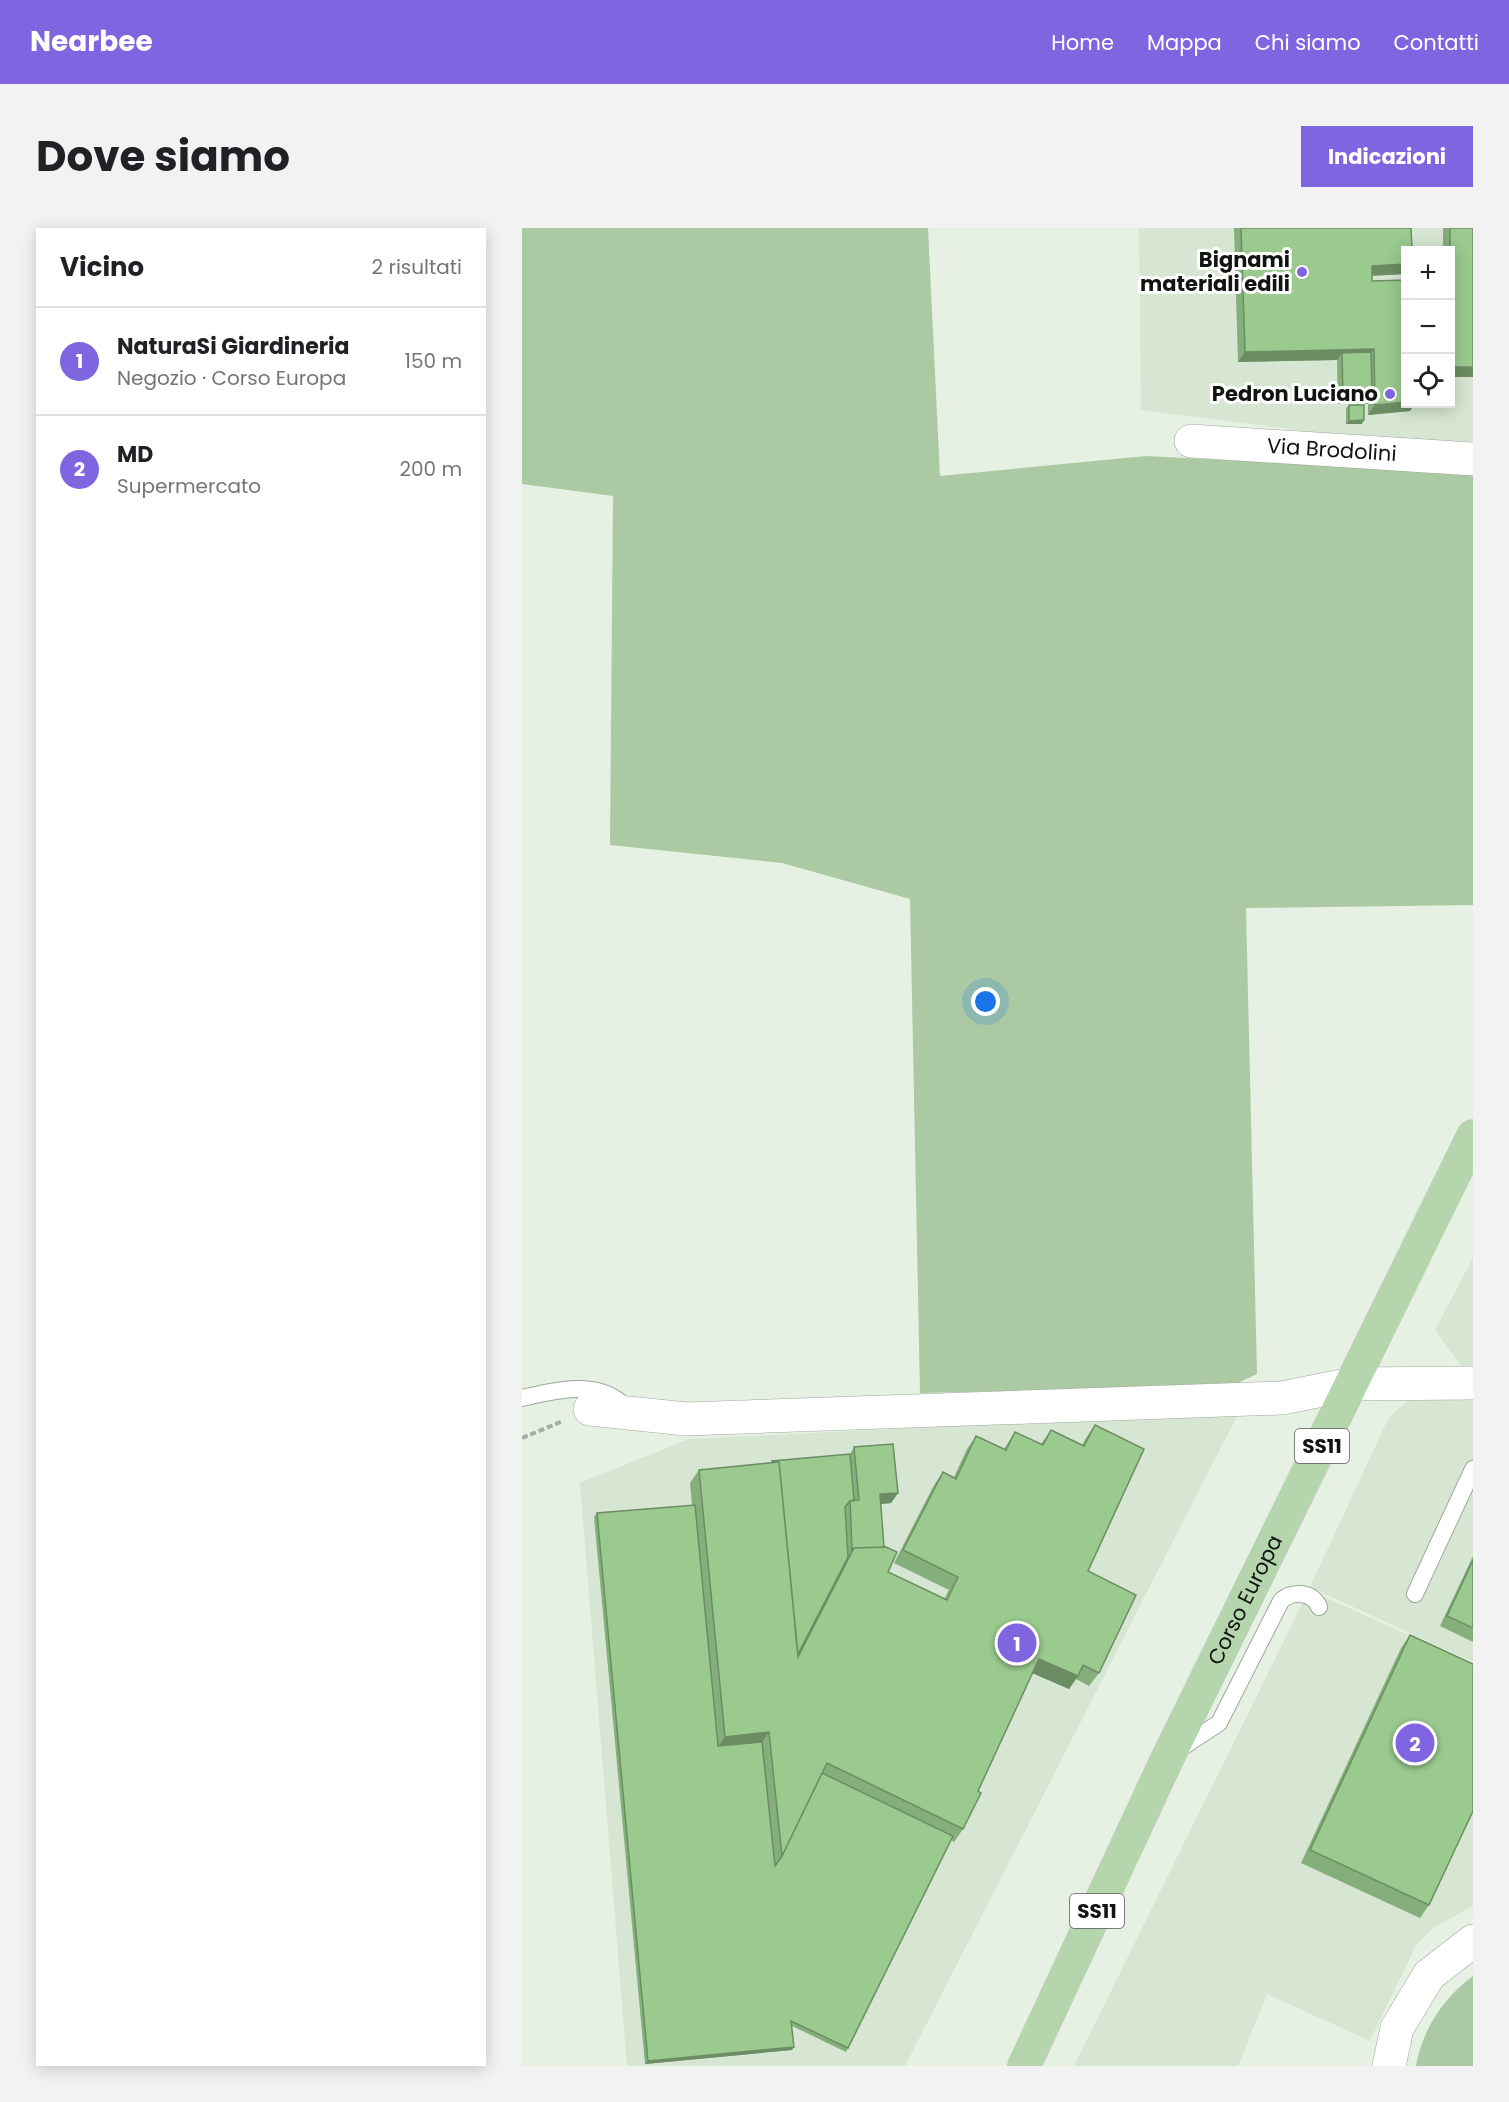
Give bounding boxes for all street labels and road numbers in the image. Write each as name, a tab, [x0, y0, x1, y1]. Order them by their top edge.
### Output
street label: Via Brodolini	[1266, 431, 1398, 468]
road number: SS11	[1295, 1429, 1349, 1463]
street label: Corso Europa	[1201, 1530, 1289, 1670]
road number: SS11	[1070, 1894, 1124, 1928]

